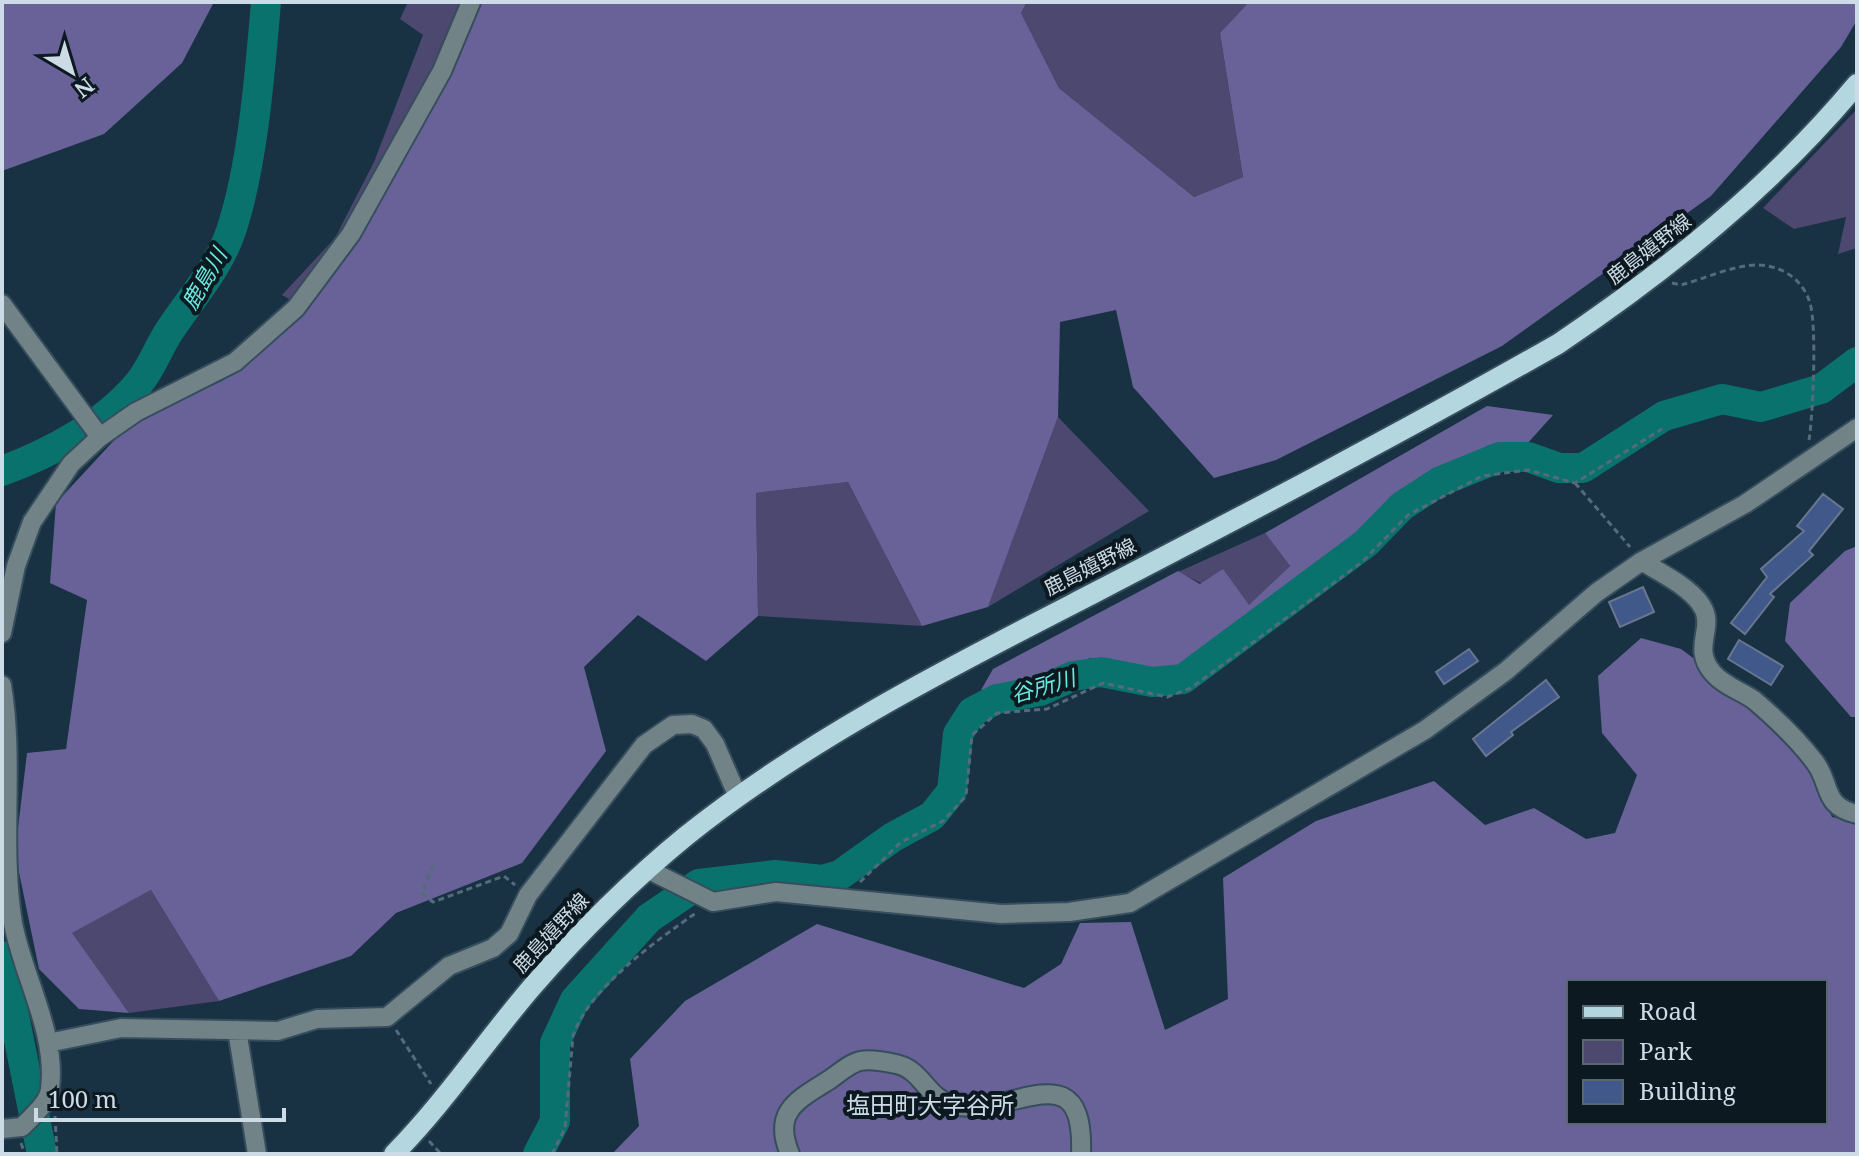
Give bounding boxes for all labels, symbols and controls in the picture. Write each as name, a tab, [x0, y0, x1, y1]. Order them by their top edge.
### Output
north arrow	[32, 32, 112, 112]
text: N	[69, 71, 101, 106]
street label: 鹿島嬉野線	[1601, 207, 1696, 290]
water label: 鹿島川	[174, 241, 234, 315]
street label: 鹿島嬉野線	[1039, 532, 1140, 601]
water label: 谷所川	[1007, 661, 1080, 709]
street label: 鹿島嬉野線	[507, 887, 595, 978]
legend	[1567, 980, 1827, 1124]
text: Road	[1639, 994, 1697, 1027]
text: Park	[1639, 1034, 1693, 1067]
scale bar	[36, 1072, 284, 1122]
text: Building	[1639, 1074, 1736, 1107]
text: 100 m	[48, 1082, 117, 1115]
district label: 塩田町大字谷所	[846, 1088, 1014, 1121]

